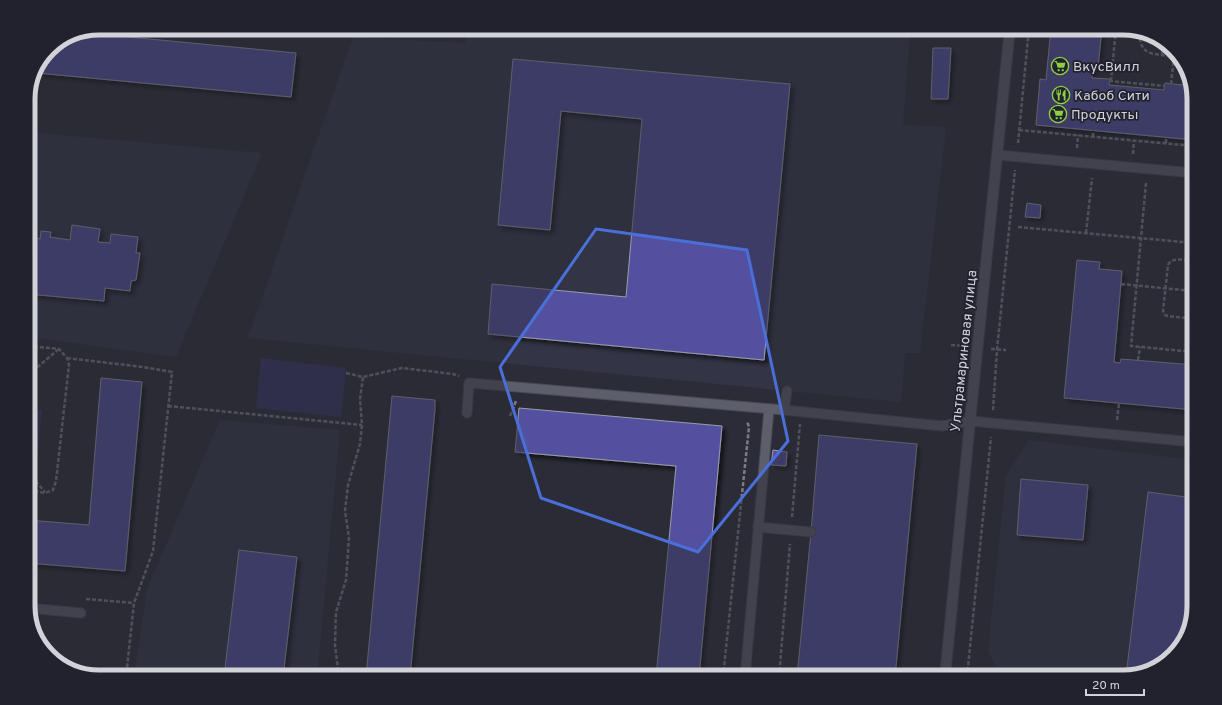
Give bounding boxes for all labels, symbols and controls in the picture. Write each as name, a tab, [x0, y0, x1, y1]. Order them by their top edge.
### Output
supermarket icon: ВкусВилл	[1050, 56, 1070, 76]
place label: ВкусВилл	[1073, 59, 1139, 76]
restaurant icon: Кабоб Сити	[1051, 85, 1071, 105]
place label: Кабоб Сити	[1074, 88, 1150, 105]
supermarket icon: Продукты	[1048, 104, 1068, 124]
place label: Продукты	[1071, 107, 1138, 124]
street label: Ультрамариновая улица	[948, 269, 981, 433]
scale bar	[1086, 671, 1144, 697]
text: 20 m	[1092, 678, 1120, 694]

